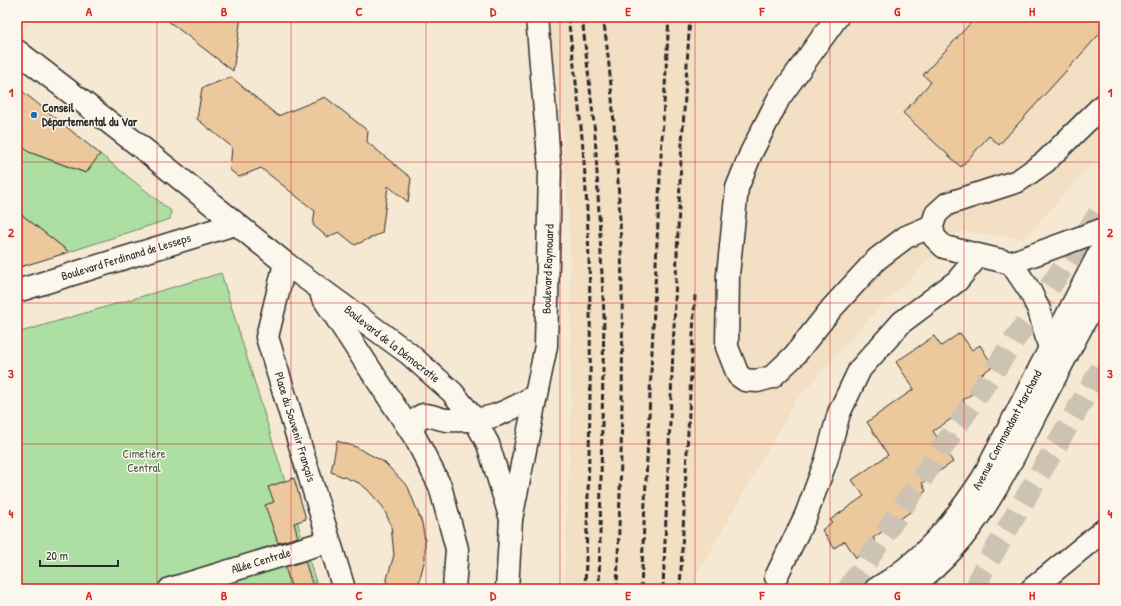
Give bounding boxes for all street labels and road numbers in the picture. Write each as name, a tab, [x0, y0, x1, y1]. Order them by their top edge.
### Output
street label: Boulevard Raynouard	[537, 224, 558, 314]
street label: Boulevard Ferdinand de Lesseps	[59, 229, 193, 284]
street label: Boulevard de la Démocratie	[341, 301, 444, 387]
street label: Avenue Commandant Marchand	[968, 366, 1046, 493]
street label: Place du Souvenir Français	[271, 370, 320, 484]
street label: Allée Centrale	[229, 543, 293, 578]

